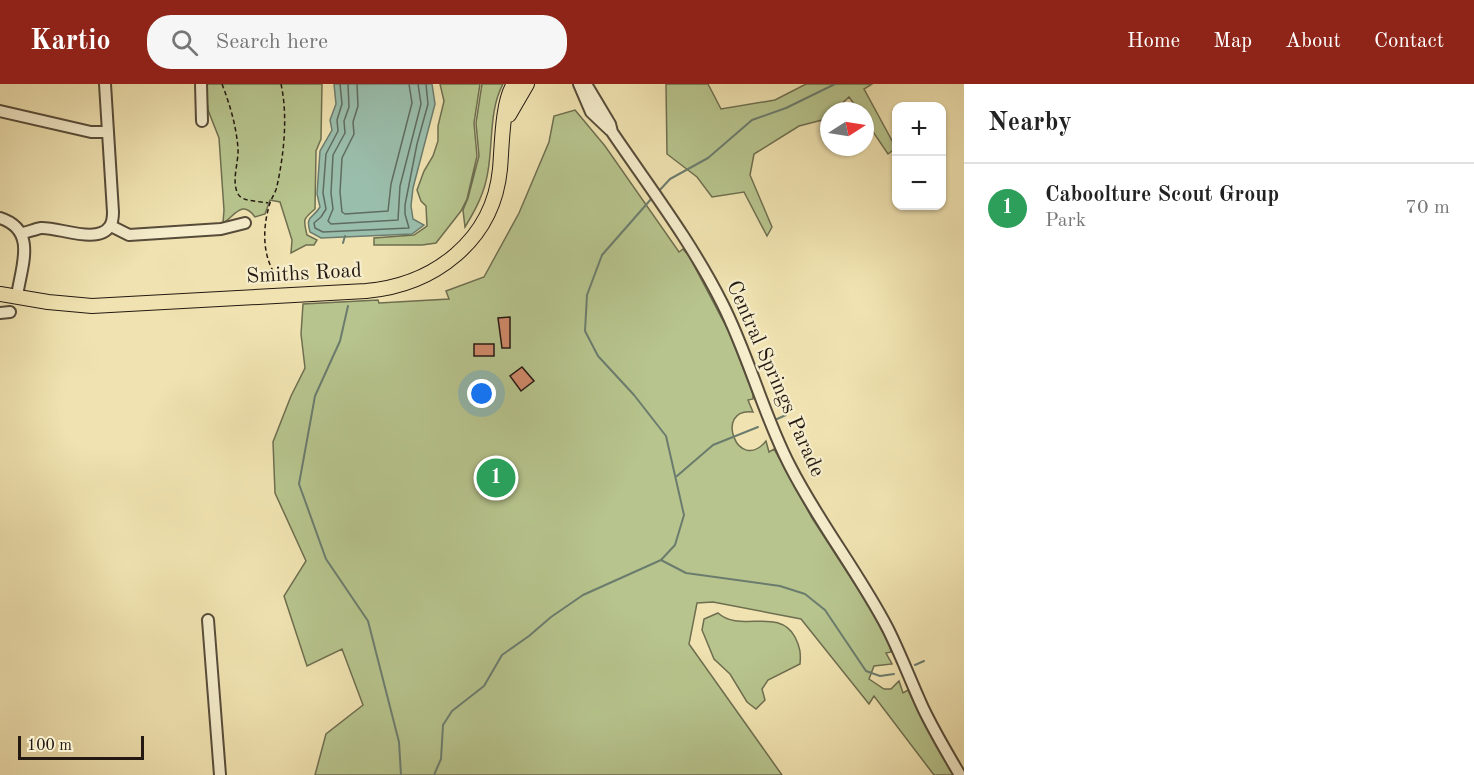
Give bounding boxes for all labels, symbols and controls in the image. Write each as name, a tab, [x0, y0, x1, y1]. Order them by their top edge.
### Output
search box	[147, 15, 567, 69]
icon: search	[168, 26, 201, 59]
text: Kartio	[30, 28, 111, 56]
text: Search here	[216, 31, 328, 53]
text: Home	[1127, 31, 1180, 52]
text: Map	[1213, 31, 1252, 52]
text: About	[1285, 31, 1341, 52]
text: Contact	[1374, 31, 1444, 52]
north arrow	[820, 102, 874, 156]
map controls	[892, 102, 946, 210]
button: +	[892, 102, 946, 156]
text: Nearby	[988, 110, 1072, 136]
button: −	[892, 156, 946, 210]
text: Caboolture Scout Group	[1045, 184, 1279, 206]
text: 1	[1002, 198, 1013, 218]
text: 70 m	[1405, 198, 1450, 218]
text: Park	[1045, 211, 1086, 231]
street label: Smiths Road	[246, 260, 362, 288]
street label: Central Springs Parade	[722, 278, 828, 480]
your location	[467, 379, 496, 408]
pin: 1	[476, 456, 516, 500]
scale bar	[18, 733, 144, 760]
text: 100 m	[27, 738, 72, 754]

